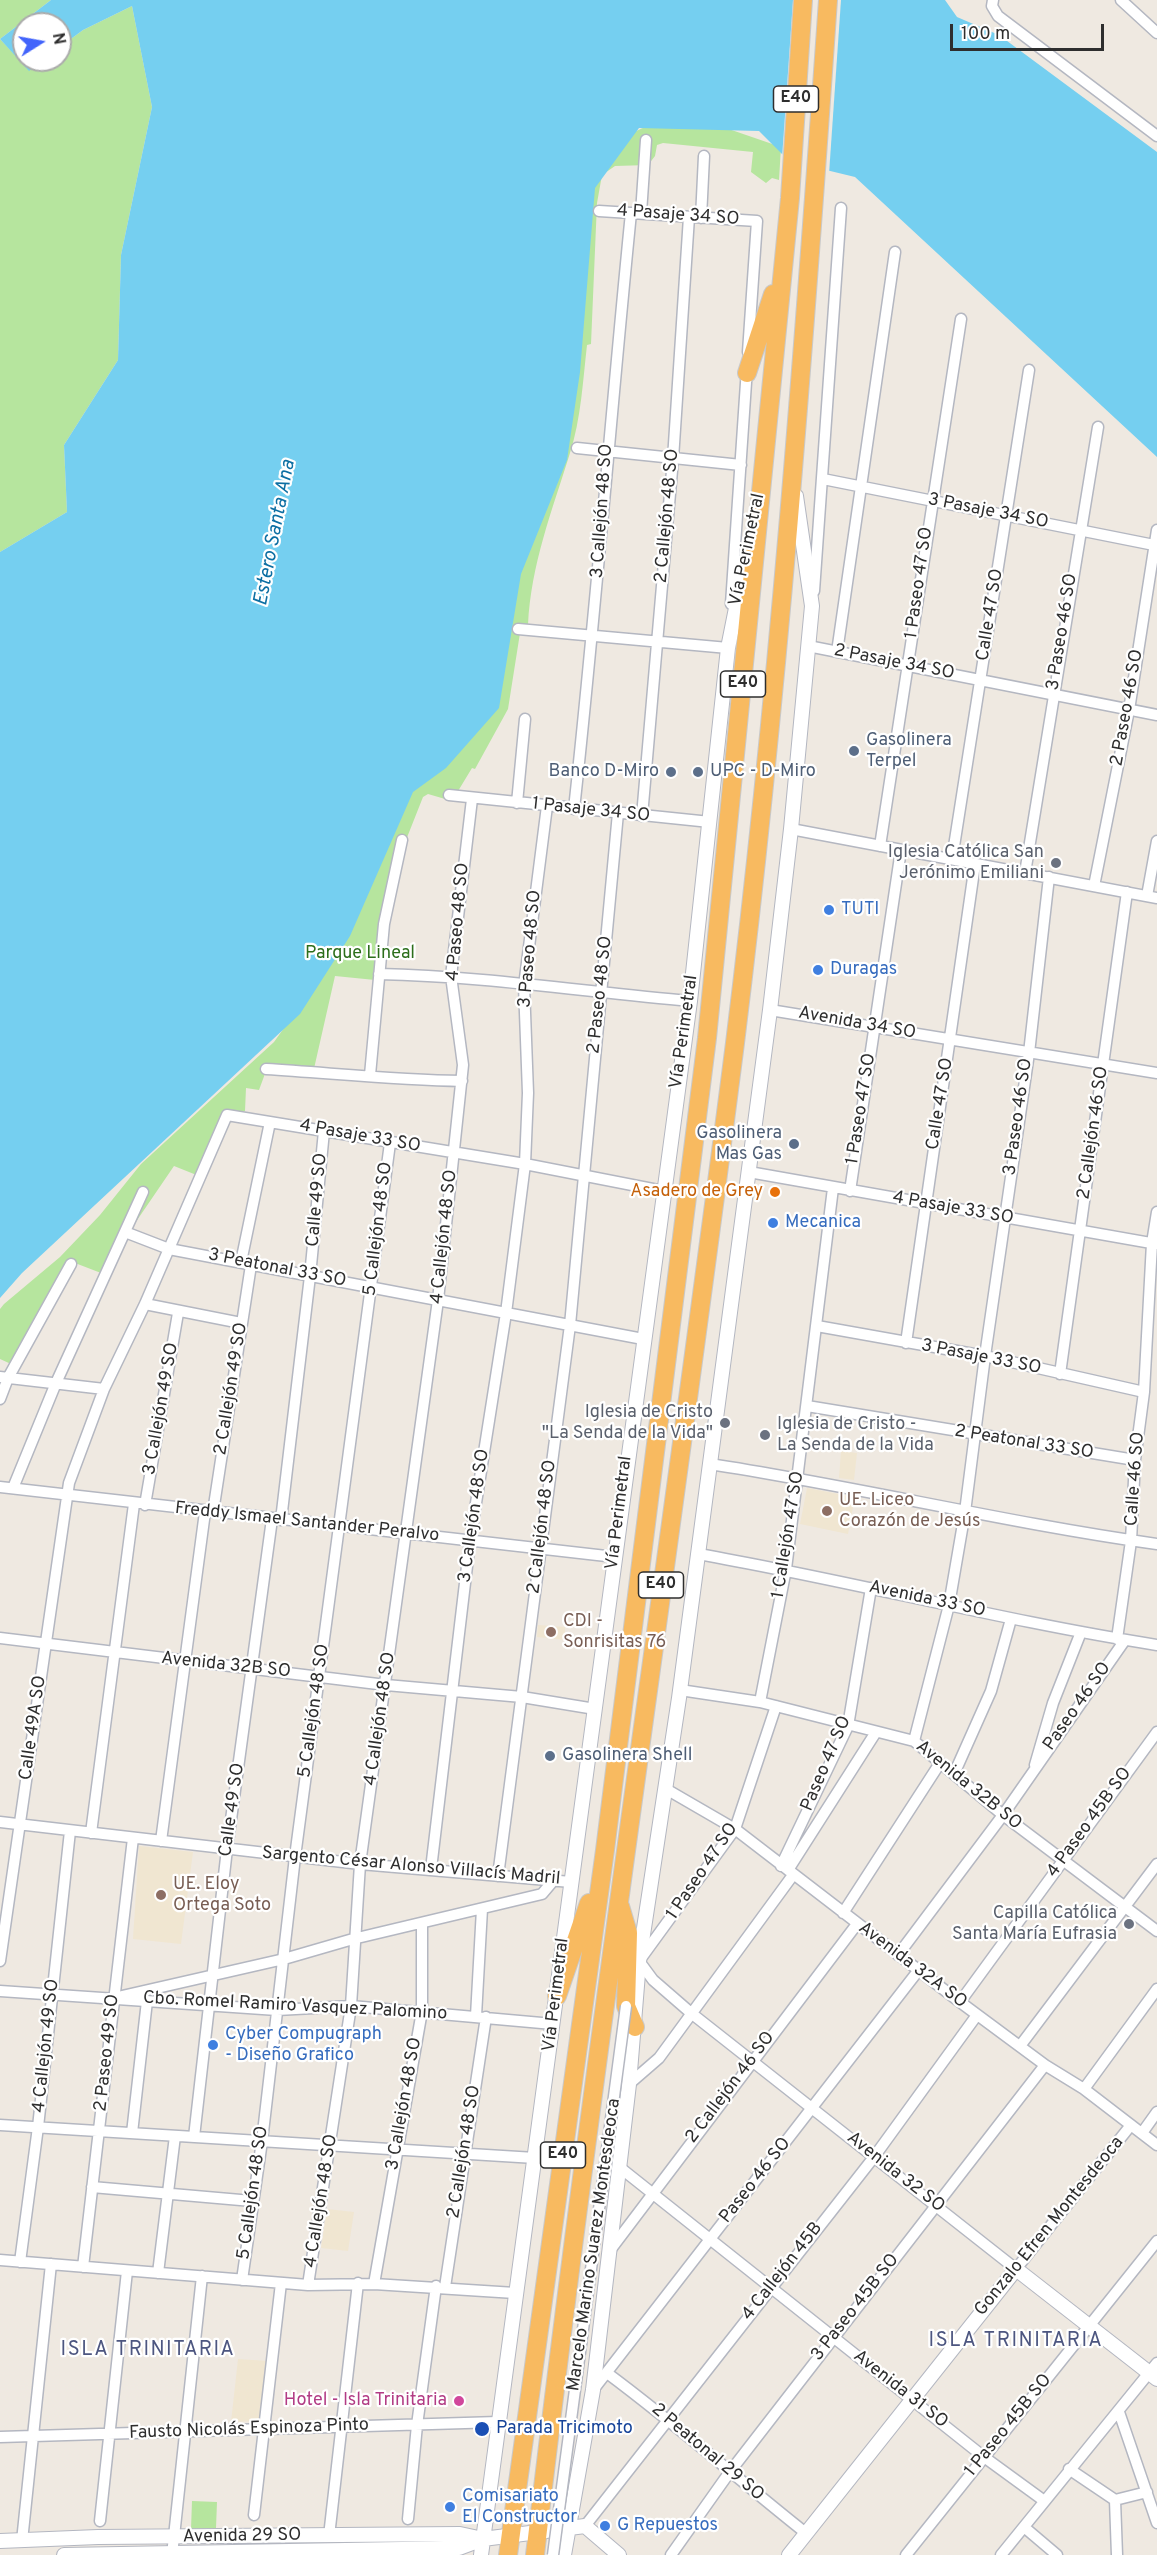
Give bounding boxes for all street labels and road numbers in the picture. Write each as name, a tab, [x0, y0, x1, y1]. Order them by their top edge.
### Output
road number: E40	[774, 86, 818, 112]
street label: 4 Pasaje 34 SO	[616, 201, 740, 231]
street label: 3 Callejón 48 SO	[588, 443, 618, 579]
street label: 2 Callejón 48 SO	[651, 448, 685, 584]
street label: 3 Pasaje 34 SO	[926, 490, 1050, 534]
street label: Vía Perimetral	[726, 492, 770, 608]
street label: 1 Paseo 47 SO	[901, 526, 939, 640]
street label: Calle 47 SO	[973, 567, 1009, 663]
street label: 3 Paseo 46 SO	[1043, 572, 1083, 692]
street label: 2 Pasaje 34 SO	[832, 641, 956, 685]
street label: 2 Paseo 46 SO	[1107, 648, 1149, 768]
road number: E40	[720, 671, 766, 697]
street label: 1 Pasaje 34 SO	[531, 794, 651, 828]
street label: 4 Paseo 48 SO	[443, 862, 475, 982]
street label: 3 Paseo 48 SO	[515, 889, 547, 1009]
street label: 2 Paseo 48 SO	[584, 935, 618, 1055]
street label: Vía Perimetral	[666, 974, 704, 1090]
street label: Avenida 34 SO	[797, 1003, 917, 1045]
street label: 1 Paseo 47 SO	[843, 1052, 881, 1166]
street label: Calle 47 SO	[923, 1056, 959, 1152]
street label: 3 Paseo 46 SO	[1000, 1057, 1038, 1177]
street label: 2 Callejón 46 SO	[1074, 1065, 1114, 1201]
street label: 4 Pasaje 33 SO	[298, 1116, 422, 1158]
street label: Calle 49 SO	[303, 1152, 333, 1248]
street label: 5 Callejón 48 SO	[360, 1161, 398, 1297]
street label: 4 Callejón 48 SO	[427, 1169, 463, 1305]
street label: 4 Pasaje 33 SO	[891, 1188, 1015, 1230]
street label: 3 Peatonal 33 SO	[206, 1245, 348, 1293]
street label: 2 Callejón 49 SO	[211, 1321, 253, 1457]
street label: 3 Pasaje 33 SO	[919, 1336, 1043, 1380]
street label: 3 Callejón 49 SO	[140, 1341, 184, 1477]
street label: 2 Peatonal 33 SO	[953, 1421, 1095, 1465]
street label: Calle 46 SO	[1122, 1431, 1150, 1527]
street label: 3 Callejón 48 SO	[455, 1448, 495, 1584]
street label: Vía Perimetral	[602, 1455, 638, 1571]
street label: 2 Callejón 48 SO	[524, 1459, 562, 1595]
street label: 1 Callejón 47 SO	[768, 1470, 810, 1600]
street label: Freddy Ismael Santander Peralvo	[174, 1498, 440, 1548]
road number: E40	[638, 1572, 684, 1598]
street label: Avenida 33 SO	[867, 1577, 987, 1623]
street label: 5 Callejón 48 SO	[295, 1643, 335, 1779]
street label: Avenida 32B SO	[160, 1648, 292, 1684]
street label: 4 Callejón 48 SO	[361, 1651, 401, 1787]
street label: Paseo 46 SO	[1040, 1659, 1116, 1755]
street label: Calle 49A SO	[16, 1674, 52, 1782]
street label: Paseo 47 SO	[797, 1713, 857, 1815]
street label: Avenida 32B SO	[911, 1737, 1025, 1835]
street label: Calle 49 SO	[216, 1762, 250, 1858]
street label: 4 Paseo 45B SO	[1043, 1764, 1137, 1882]
street label: 1 Paseo 47 SO	[663, 1819, 743, 1925]
street label: Sargento César Alonso Villacís Madril	[261, 1843, 561, 1891]
street label: Avenida 32A SO	[853, 1918, 971, 2014]
street label: Vía Perimetral	[539, 1937, 575, 2053]
street label: 4 Callejón 49 SO	[29, 1978, 65, 2114]
street label: Cbo. Romel Ramiro Vasquez Palomino	[142, 1988, 448, 2026]
street label: 2 Paseo 49 SO	[91, 1993, 125, 2113]
street label: 2 Callejón 46 SO	[682, 2028, 780, 2148]
street label: 3 Callejón 48 SO	[383, 2036, 427, 2172]
street label: 2 Callejón 48 SO	[444, 2084, 486, 2220]
street label: Marcelo Marino Suarez Montesdeoca	[564, 2097, 626, 2393]
street label: 5 Callejón 48 SO	[234, 2125, 274, 2261]
street label: Avenida 32 SO	[842, 2128, 948, 2218]
street label: 4 Callejón 48 SO	[301, 2133, 343, 2269]
street label: Gonzalo Efren Montesdeoca	[971, 2133, 1129, 2321]
street label: Paseo 46 SO	[716, 2134, 796, 2228]
road number: E40	[540, 2142, 586, 2168]
street label: 4 Callejón 45B	[738, 2219, 828, 2325]
street label: 3 Paseo 45B SO	[807, 2250, 905, 2366]
street label: Avenida 31 SO	[848, 2346, 952, 2434]
street label: 1 Paseo 45B SO	[961, 2370, 1057, 2482]
street label: 2 Peatonal 29 SO	[646, 2400, 768, 2506]
street label: Fausto Nicolás Espinoza Pinto	[129, 2415, 369, 2445]
street label: Avenida 29 SO	[182, 2525, 302, 2549]

